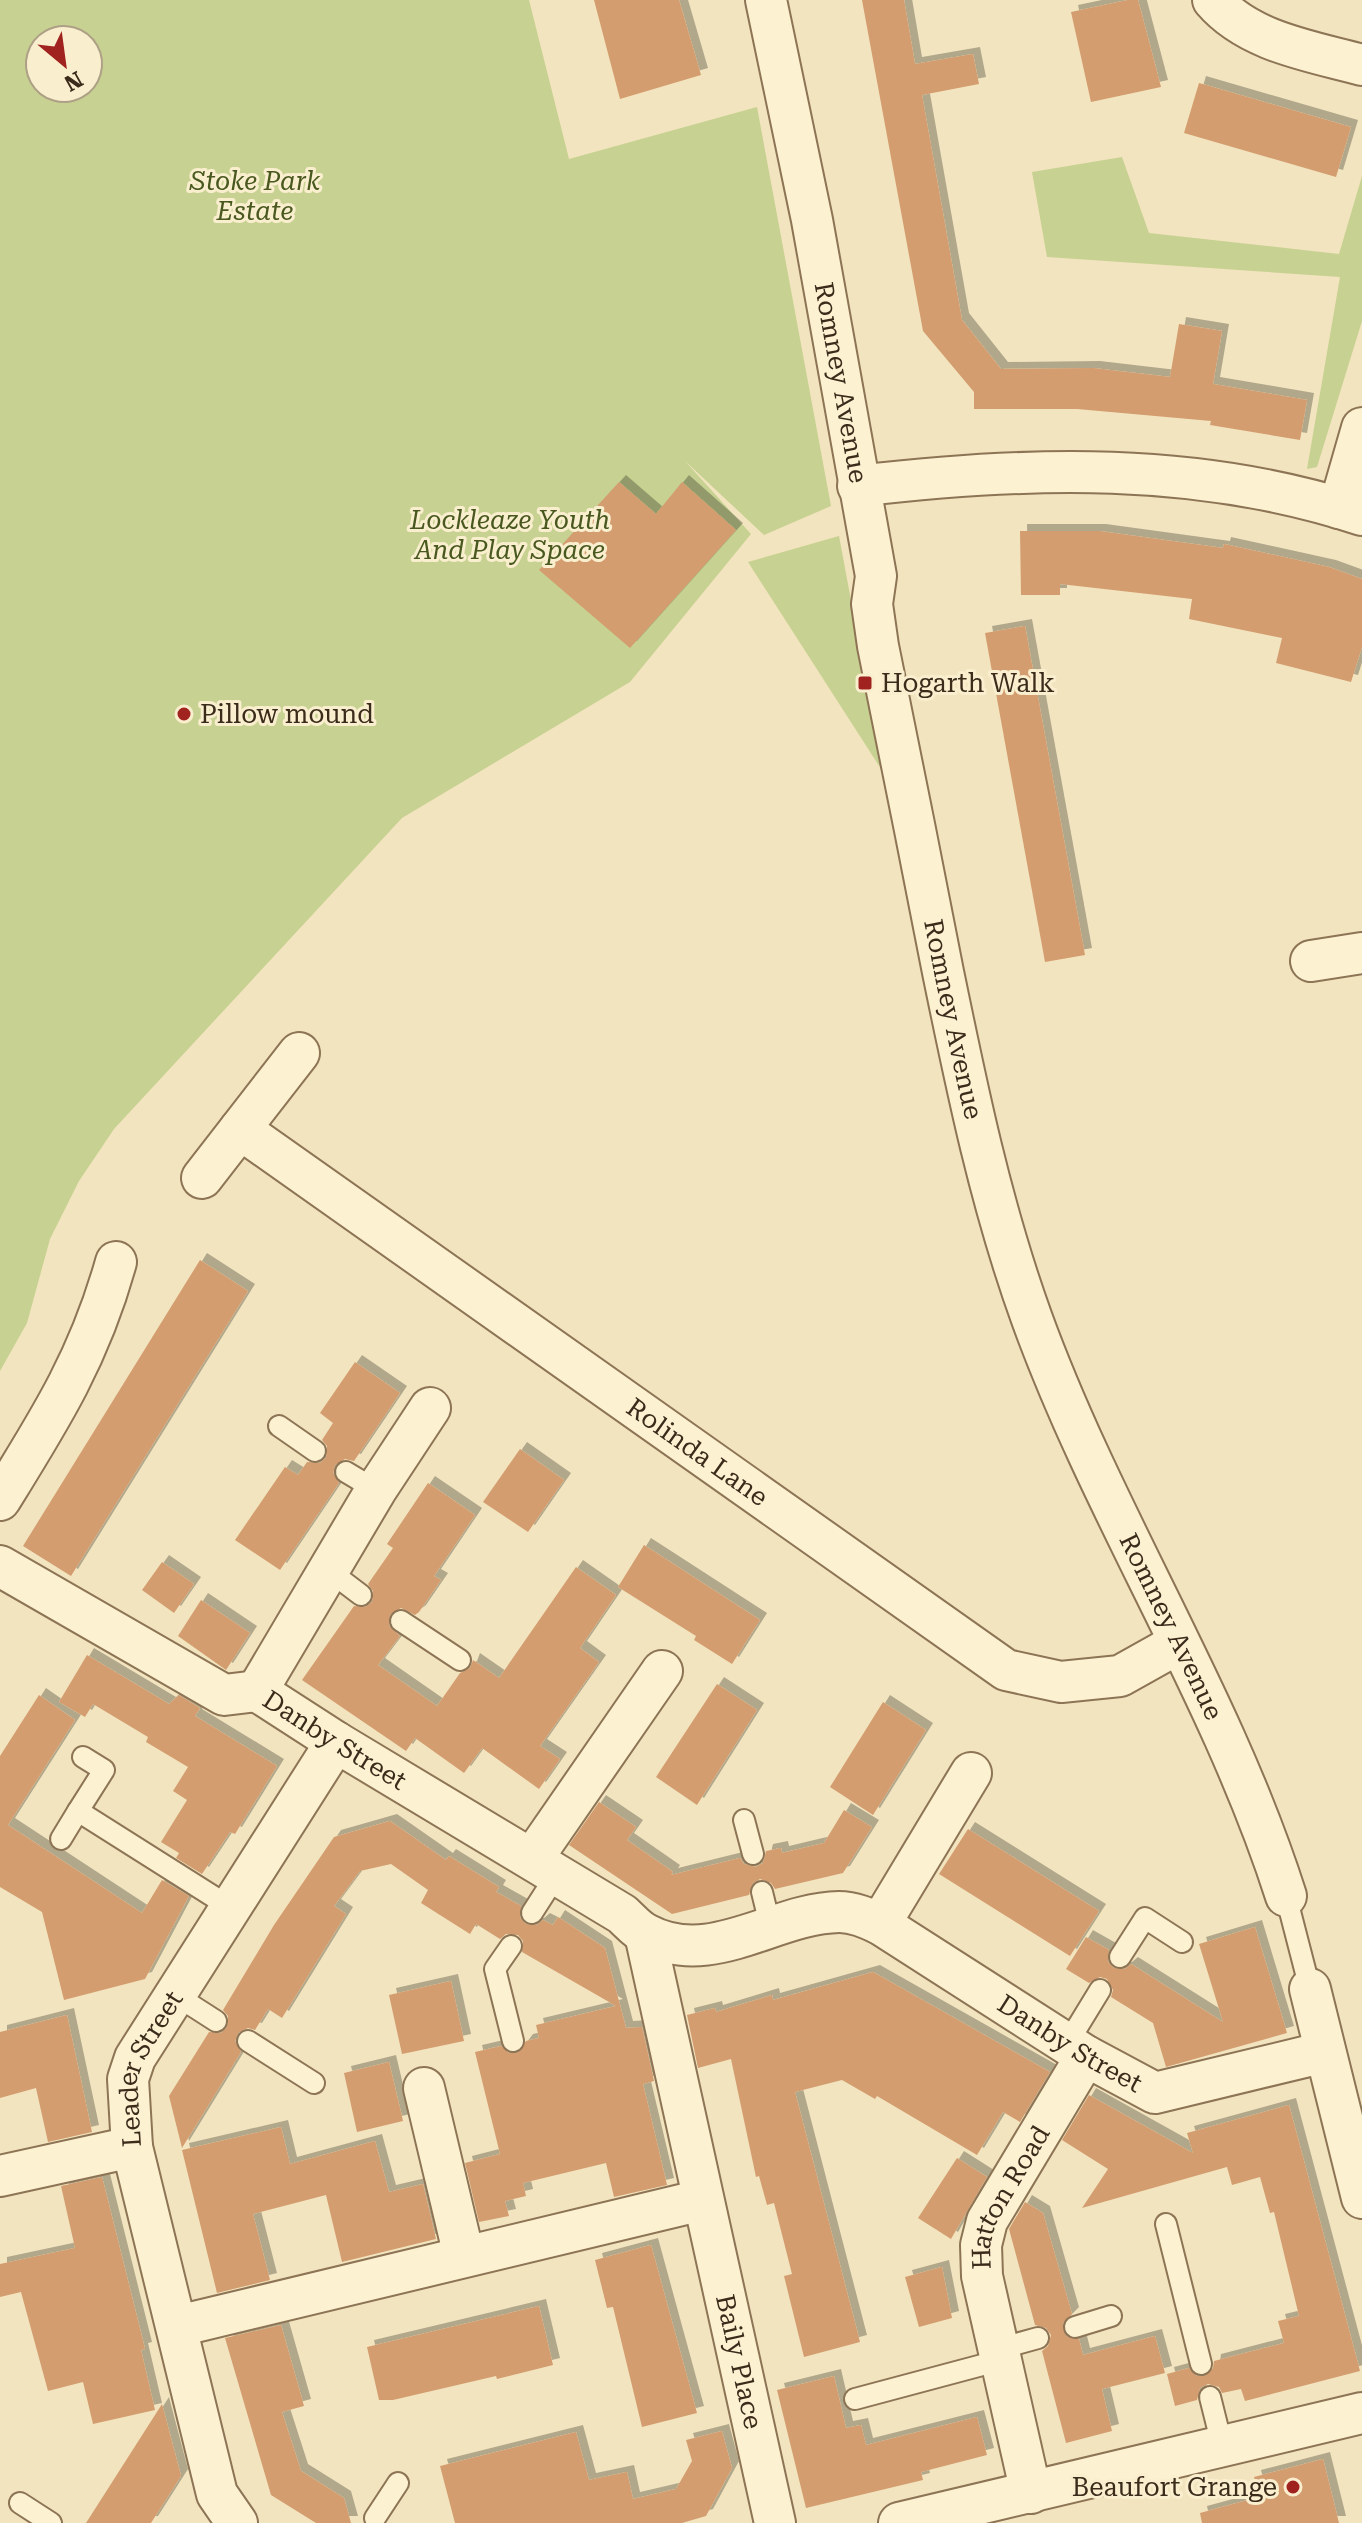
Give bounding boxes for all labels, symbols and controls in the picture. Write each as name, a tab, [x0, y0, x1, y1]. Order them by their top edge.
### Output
north arrow	[24, 24, 104, 104]
text: N	[60, 66, 87, 96]
park label: Stoke Park Estate	[189, 166, 321, 226]
street label: Romney Avenue	[808, 280, 874, 485]
park label: Lockleaze Youth And Play Space	[409, 505, 610, 565]
place label: Hogarth Walk	[881, 668, 1055, 698]
marker: Hogarth Walk	[856, 674, 874, 692]
place label: Pillow mound	[200, 699, 374, 729]
marker: Pillow mound	[175, 705, 193, 723]
street label: Romney Avenue	[918, 917, 989, 1122]
street label: Rolinda Lane	[621, 1392, 774, 1512]
street label: Romney Avenue	[1113, 1529, 1229, 1724]
street label: Danby Street	[258, 1684, 412, 1796]
street label: Leader Street	[113, 1985, 189, 2148]
street label: Danby Street	[992, 1988, 1148, 2098]
street label: Hatton Road	[966, 2120, 1056, 2270]
street label: Baily Place	[710, 2292, 769, 2432]
place label: Beaufort Grange	[1072, 2472, 1277, 2502]
marker: Beaufort Grange	[1284, 2478, 1302, 2496]

